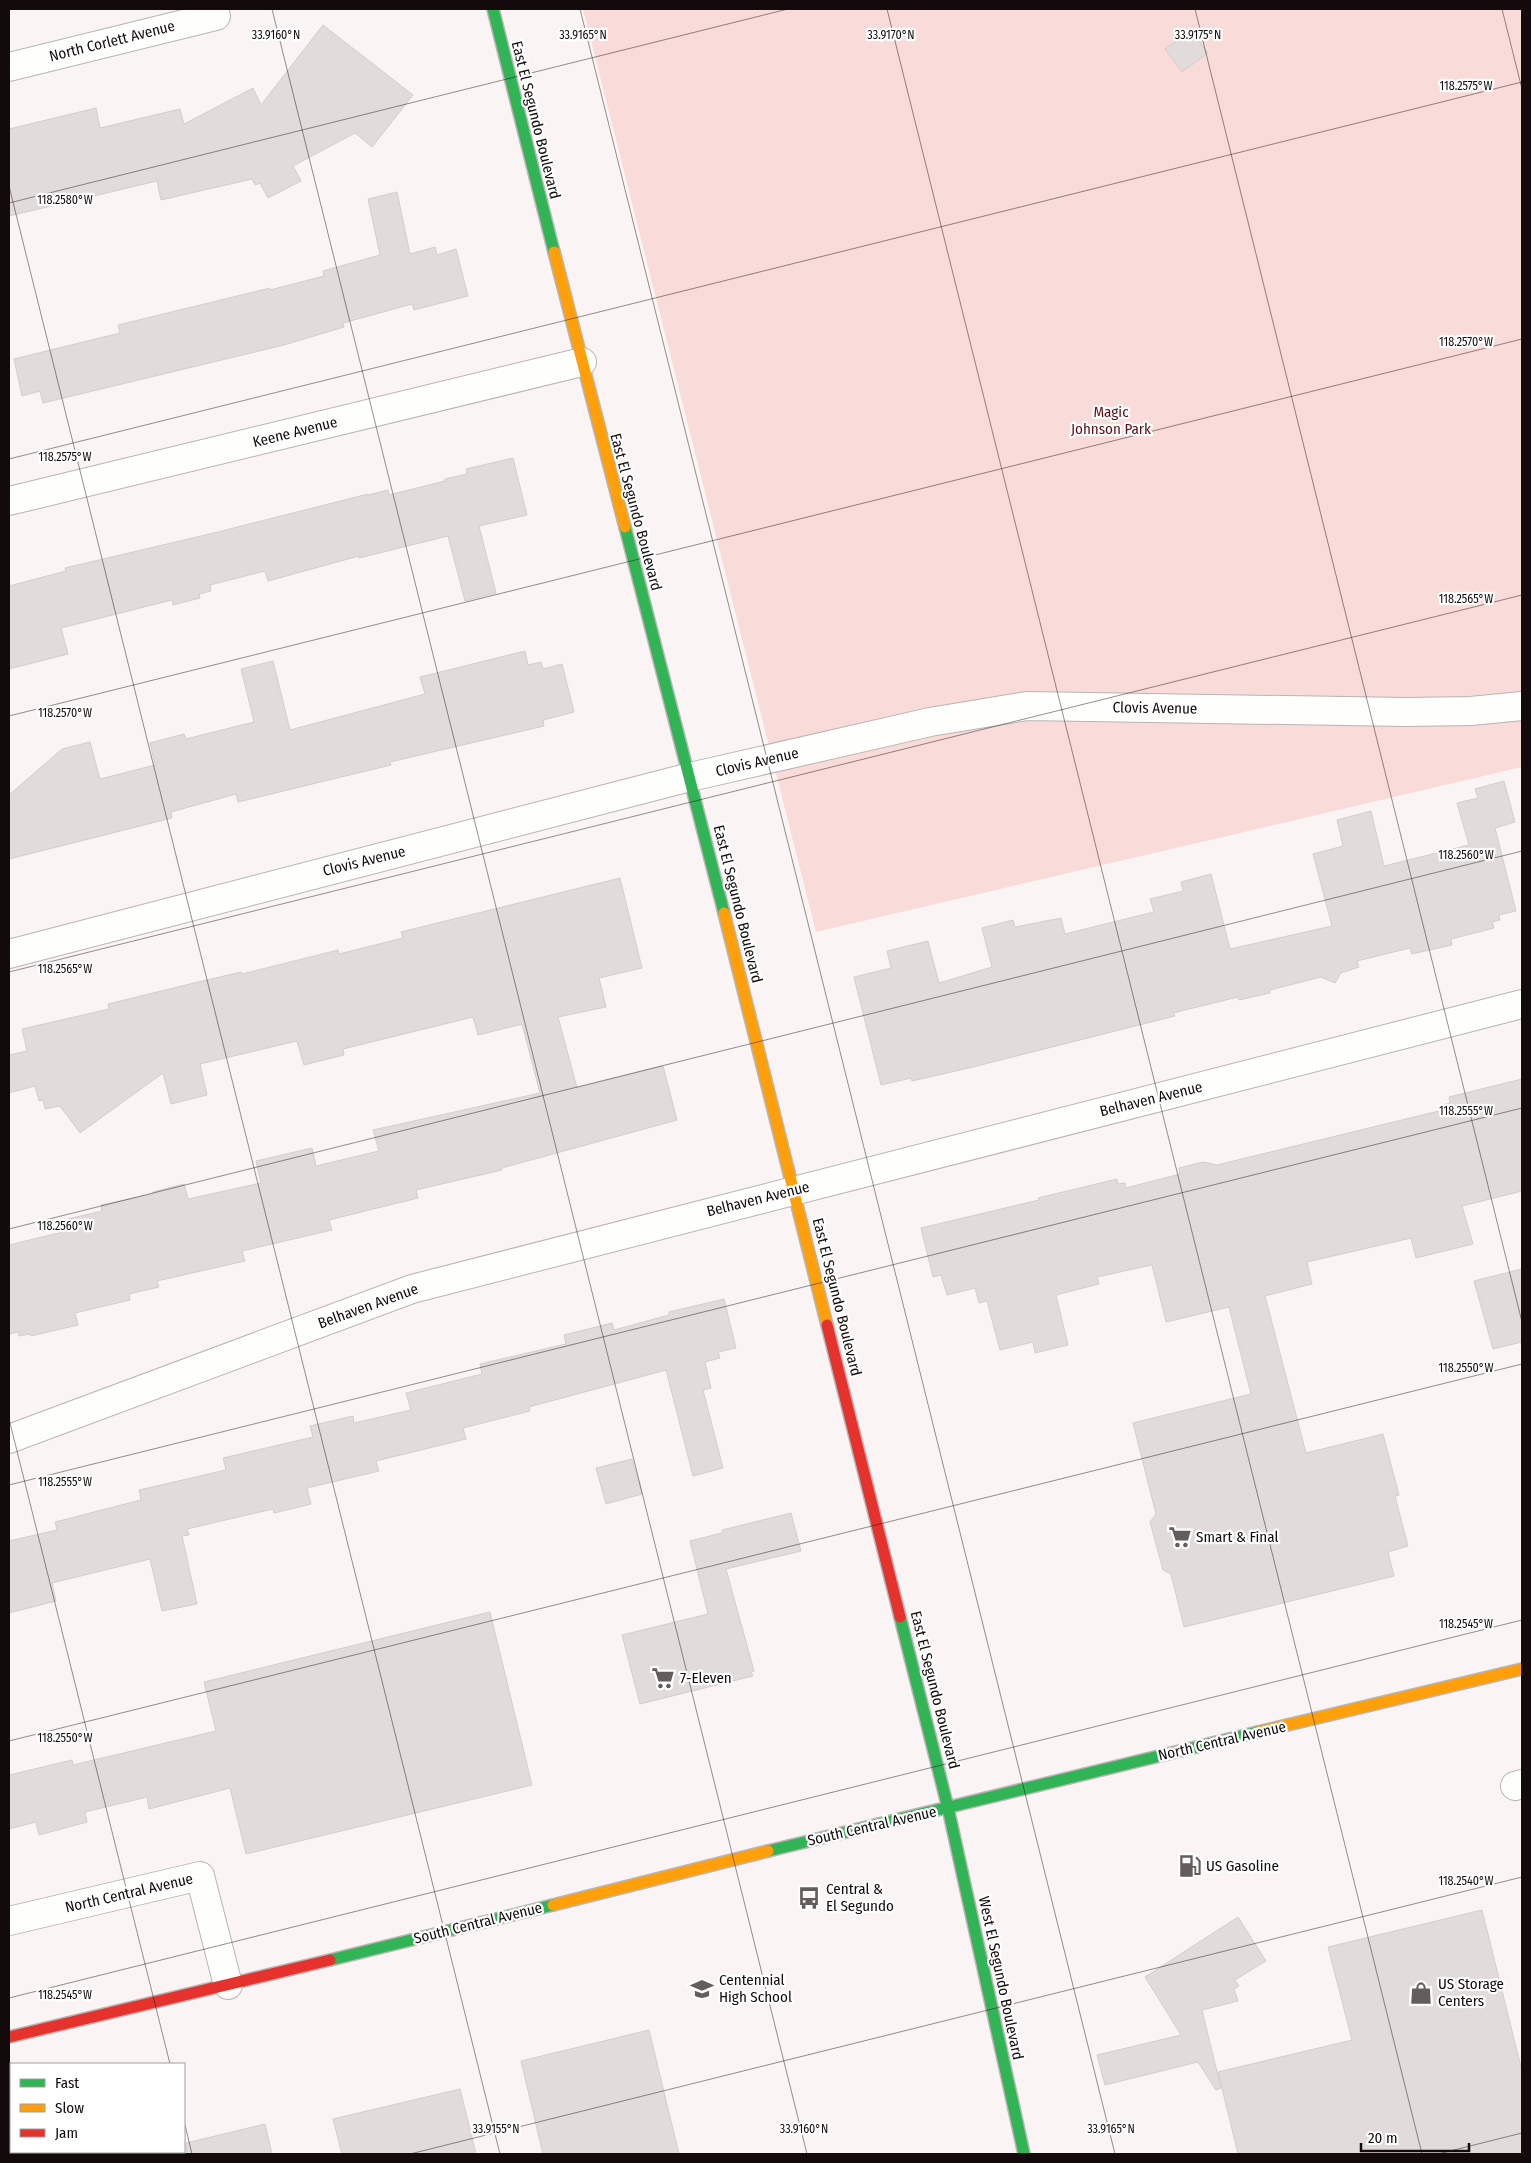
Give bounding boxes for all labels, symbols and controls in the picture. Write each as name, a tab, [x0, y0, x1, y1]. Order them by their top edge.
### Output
street label: North Corlett Avenue	[47, 17, 177, 65]
text: 33.9160°N	[252, 28, 300, 42]
text: 33.9165°N	[559, 28, 607, 42]
text: 33.9170°N	[867, 28, 915, 42]
text: 33.9175°N	[1175, 28, 1221, 42]
street label: East El Segundo Boulevard	[508, 39, 564, 201]
text: 118.2575°W	[1440, 79, 1493, 93]
text: 118.2580°W	[37, 193, 93, 207]
text: 118.2570°W	[1439, 335, 1493, 349]
park label: Magic Johnson Park	[1071, 403, 1151, 438]
street label: Keene Avenue	[251, 413, 339, 451]
street label: East El Segundo Boulevard	[606, 431, 666, 593]
text: 118.2575°W	[39, 450, 92, 464]
text: 118.2565°W	[1439, 592, 1493, 606]
street label: Clovis Avenue	[1113, 698, 1197, 718]
text: 118.2570°W	[38, 706, 92, 720]
street label: Clovis Avenue	[714, 744, 800, 780]
street label: East El Segundo Boulevard	[710, 823, 766, 985]
street label: Clovis Avenue	[321, 842, 407, 880]
text: 118.2560°W	[1438, 848, 1494, 862]
text: 118.2565°W	[38, 962, 92, 976]
street label: Belhaven Avenue	[1098, 1078, 1204, 1120]
text: 118.2555°W	[1439, 1104, 1493, 1118]
street label: Belhaven Avenue	[705, 1178, 811, 1220]
street label: East El Segundo Boulevard	[809, 1216, 865, 1378]
text: 118.2560°W	[37, 1219, 93, 1233]
street label: Belhaven Avenue	[316, 1280, 420, 1332]
text: 118.2550°W	[1439, 1361, 1493, 1375]
text: 118.2555°W	[38, 1475, 92, 1489]
supermarket icon: Smart & Final	[1167, 1524, 1193, 1550]
place label: Smart & Final	[1196, 1528, 1278, 1546]
street label: East El Segundo Boulevard	[907, 1609, 963, 1771]
text: 118.2545°W	[1439, 1617, 1493, 1631]
supermarket icon: 7-Eleven	[650, 1665, 676, 1691]
place label: 7-Eleven	[680, 1669, 732, 1687]
street label: North Central Avenue	[1156, 1718, 1288, 1764]
text: 118.2550°W	[38, 1731, 92, 1745]
street label: South Central Avenue	[806, 1802, 938, 1850]
fuel station icon: US Gasoline	[1177, 1853, 1203, 1879]
place label: US Gasoline	[1206, 1857, 1279, 1875]
street label: North Central Avenue	[63, 1870, 195, 1916]
text: 118.2540°W	[1438, 1874, 1494, 1888]
place label: Central & El Segundo	[826, 1880, 894, 1915]
bus stop icon: Central & El Segundo	[796, 1885, 822, 1911]
street label: West El Segundo Boulevard	[975, 1895, 1027, 2061]
street label: South Central Avenue	[412, 1898, 544, 1948]
place label: Centennial High School	[719, 1971, 792, 2006]
place label: US Storage Centers	[1438, 1975, 1504, 2010]
school or university icon: Centennial High School	[689, 1976, 715, 2002]
shop icon: US Storage Centers	[1408, 1980, 1434, 2006]
text: 118.2545°W	[38, 1988, 92, 2002]
legend	[10, 2063, 185, 2153]
text: Fast	[55, 2074, 79, 2092]
text: Slow	[55, 2099, 84, 2117]
scale bar	[1361, 2120, 1468, 2152]
text: 33.9155°N	[472, 2122, 520, 2136]
text: 33.9160°N	[780, 2122, 828, 2136]
text: 33.9165°N	[1087, 2122, 1135, 2136]
text: Jam	[55, 2124, 78, 2142]
text: 20 m	[1368, 2129, 1398, 2147]

